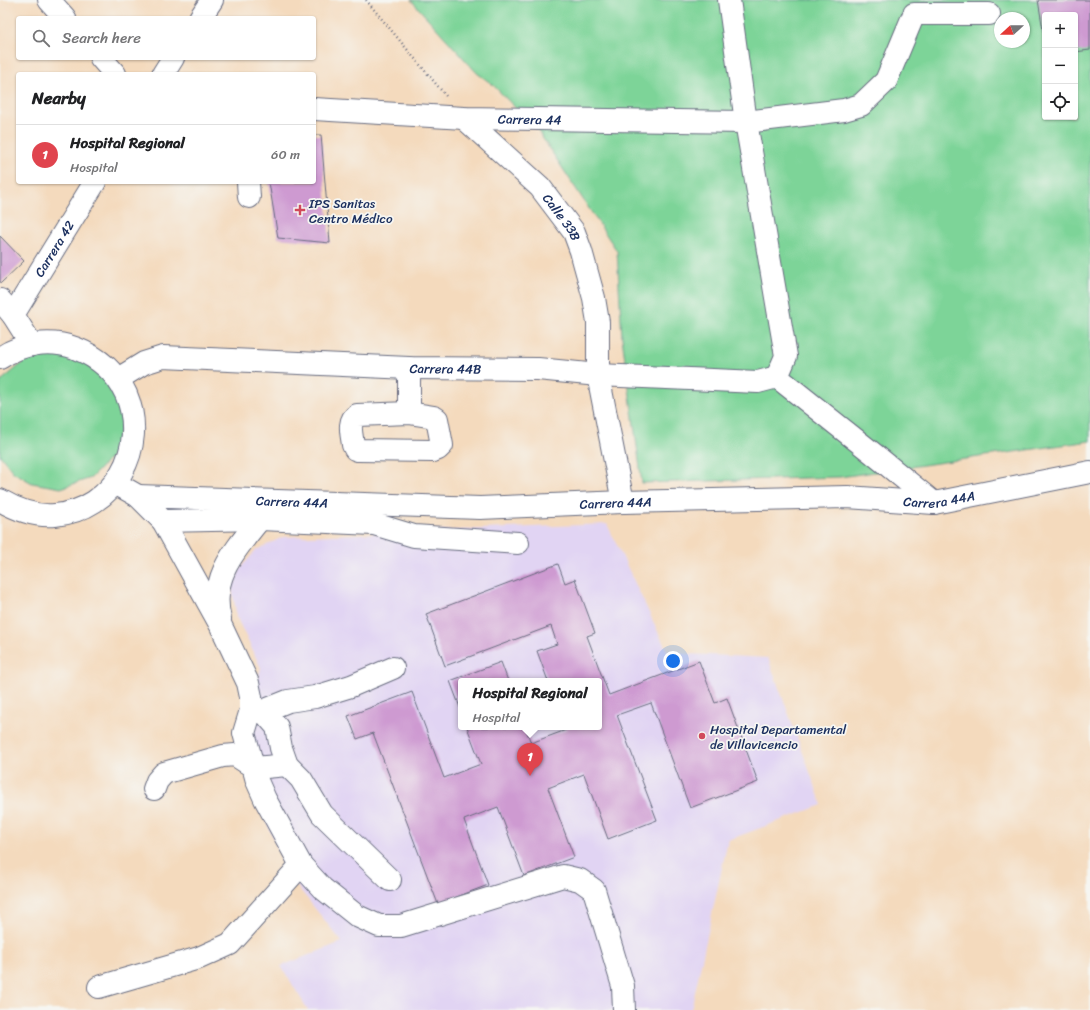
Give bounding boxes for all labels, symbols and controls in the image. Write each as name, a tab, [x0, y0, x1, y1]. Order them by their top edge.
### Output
north arrow	[994, 12, 1030, 48]
map controls	[1042, 12, 1078, 120]
button: +	[1042, 12, 1078, 48]
search box	[16, 16, 316, 60]
text: Search here	[62, 25, 141, 51]
icon: search	[30, 27, 52, 49]
button: −	[1042, 48, 1078, 84]
text: Nearby	[32, 83, 86, 113]
button: locate	[1042, 84, 1078, 120]
street label: Carrera 44	[498, 107, 562, 131]
text: Hospital Regional	[70, 130, 185, 156]
text: 1	[42, 143, 48, 166]
text: 60 m	[271, 143, 300, 166]
text: Hospital	[70, 156, 118, 179]
street label: Calle 33B	[536, 188, 587, 244]
place label: IPS Sanitas Centro Médico	[308, 192, 393, 230]
marker: IPS Sanitas Centro Médico	[294, 204, 306, 216]
street label: Carrera 42	[28, 216, 81, 282]
street label: Carrera 44B	[409, 357, 481, 381]
street label: Carrera 44A	[903, 484, 977, 515]
street label: Carrera 44A	[255, 489, 328, 515]
street label: Carrera 44A	[579, 490, 652, 516]
your location	[663, 651, 683, 671]
popup	[458, 678, 602, 730]
text: Hospital Regional	[473, 680, 587, 706]
text: Hospital	[473, 706, 520, 729]
place label: Hospital Departamental de Villavicencio	[710, 718, 846, 756]
marker: Hospital Departamental de Villavicencio	[697, 731, 707, 741]
pin: 1	[517, 743, 543, 776]

